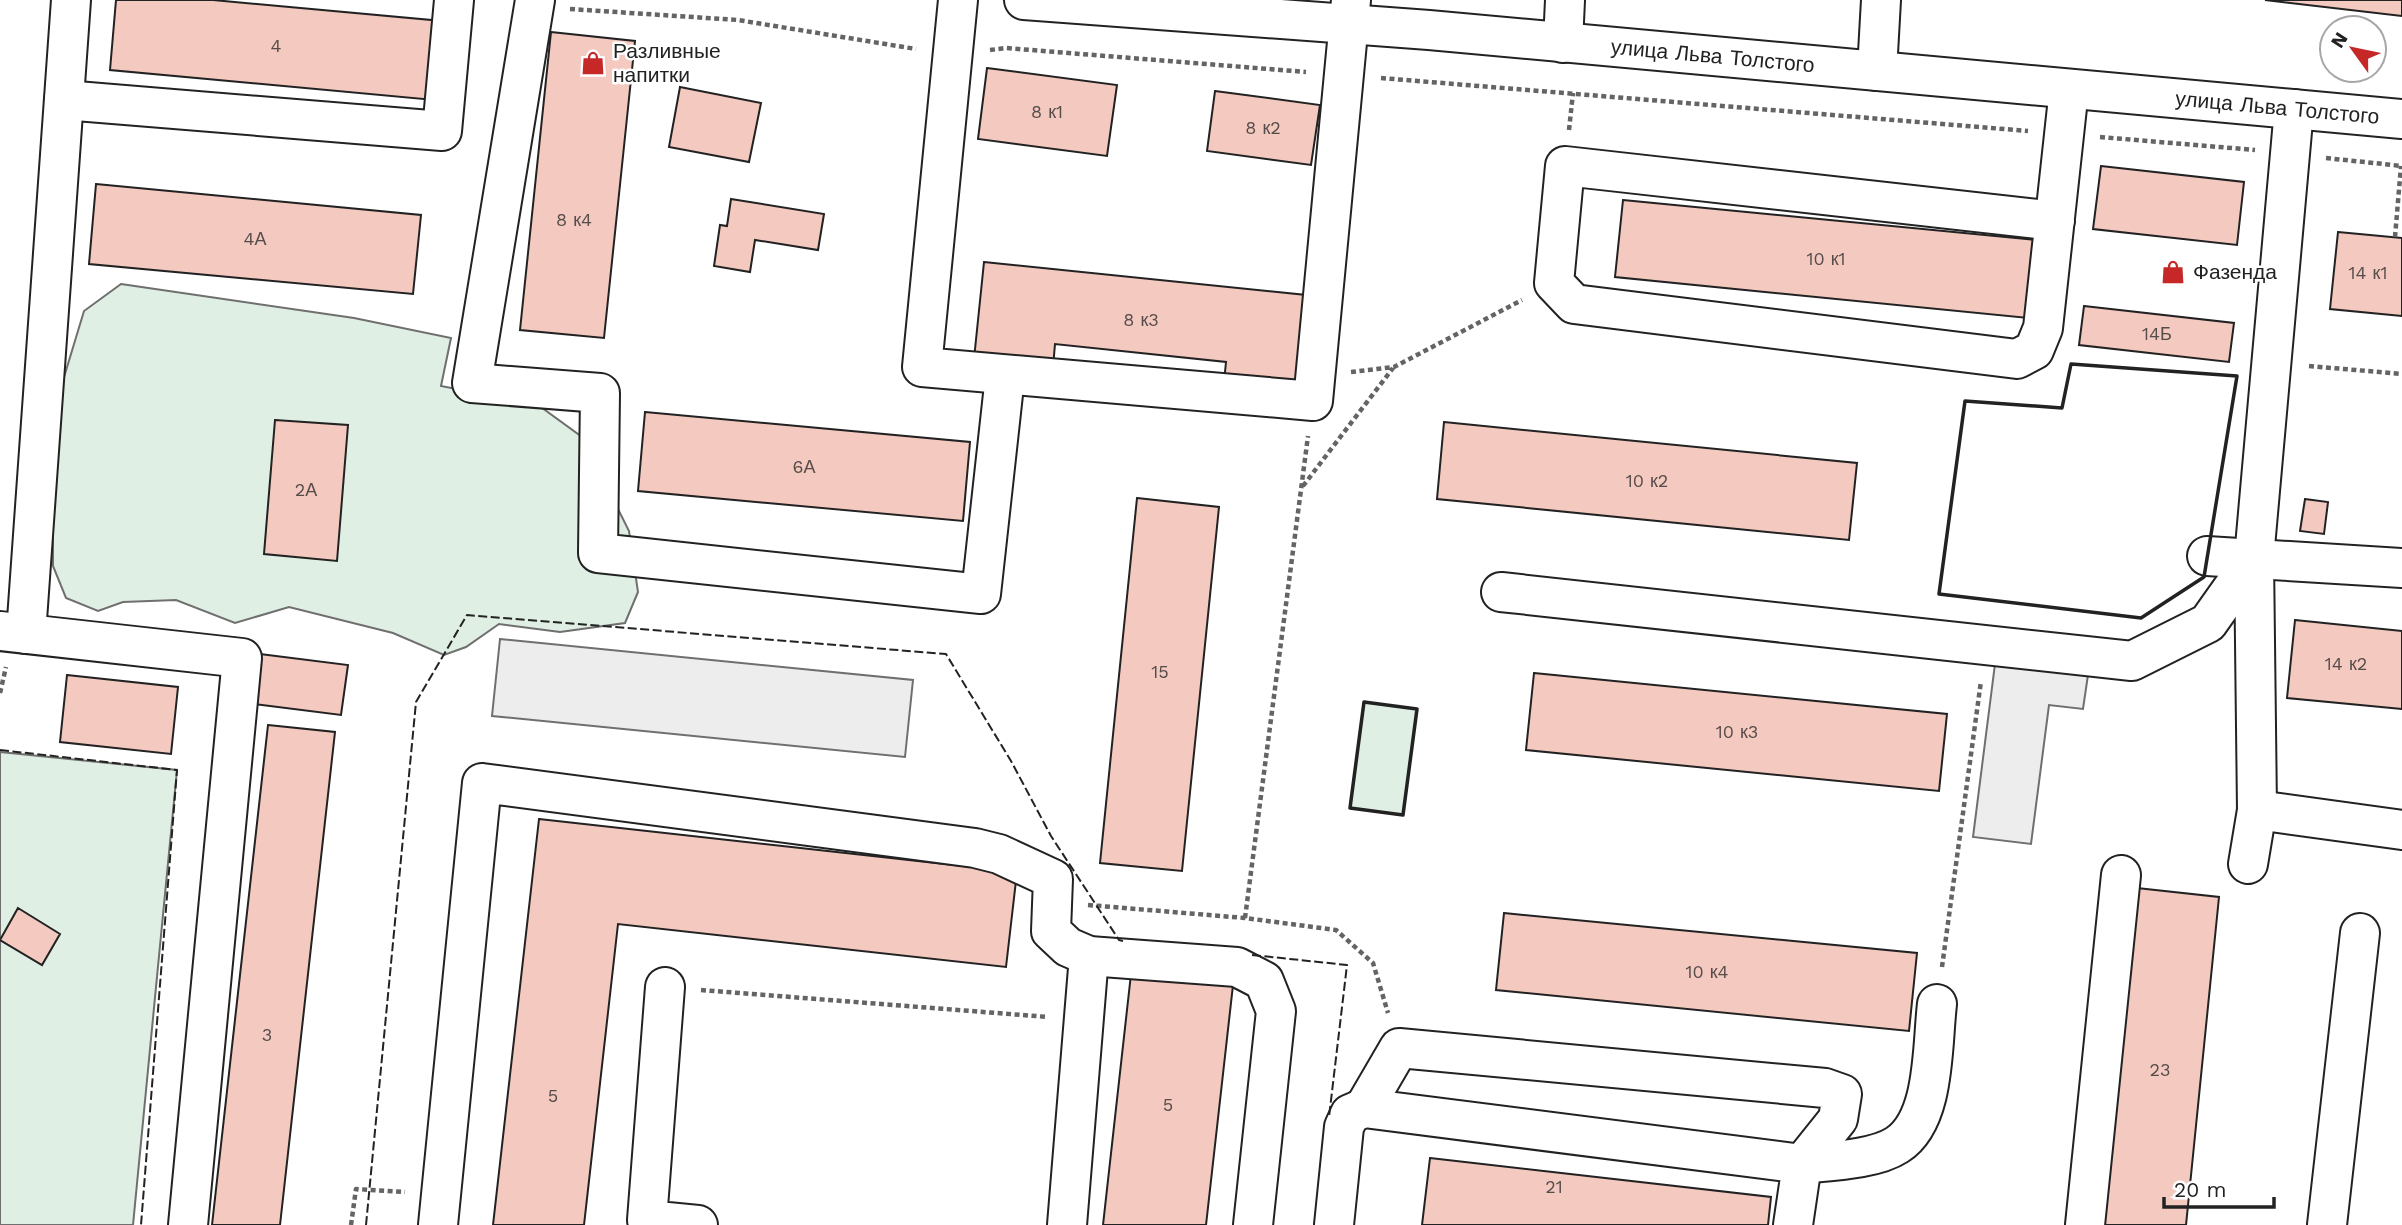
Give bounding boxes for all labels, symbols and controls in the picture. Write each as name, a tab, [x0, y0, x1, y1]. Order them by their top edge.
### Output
north arrow	[2318, 14, 2388, 84]
text: N	[2326, 28, 2353, 52]
street label: улица Льва Толстого	[1610, 34, 1816, 77]
house number: 4	[271, 35, 282, 56]
place label: Разливные напитки	[613, 38, 721, 87]
shop icon: Разливные напитки	[579, 49, 607, 77]
street label: улица Льва Толстого	[2174, 85, 2380, 129]
house number: 8 к1	[1031, 101, 1063, 122]
house number: 8 к2	[1245, 117, 1281, 138]
house number: 8 к4	[556, 209, 592, 230]
house number: 4А	[243, 228, 267, 249]
house number: 10 к1	[1806, 248, 1846, 269]
shop icon: Фазенда	[2159, 258, 2187, 286]
place label: Фазенда	[2193, 259, 2277, 284]
house number: 14 к1	[2348, 262, 2388, 283]
house number: 8 к3	[1123, 309, 1159, 330]
house number: 14Б	[2142, 323, 2172, 344]
house number: 6А	[793, 456, 815, 477]
house number: 10 к2	[1626, 470, 1668, 491]
house number: 2А	[295, 479, 317, 500]
house number: 14 к2	[2325, 653, 2367, 674]
house number: 15	[1151, 661, 1169, 682]
house number: 10 к3	[1716, 721, 1758, 742]
house number: 10 к4	[1685, 961, 1729, 982]
house number: 3	[262, 1024, 272, 1045]
house number: 23	[2150, 1059, 2171, 1080]
house number: 5	[548, 1085, 558, 1106]
house number: 5	[1163, 1094, 1173, 1115]
scale bar	[2164, 1166, 2274, 1210]
house number: 21	[1545, 1176, 1563, 1197]
text: 20 m	[2174, 1177, 2226, 1202]

